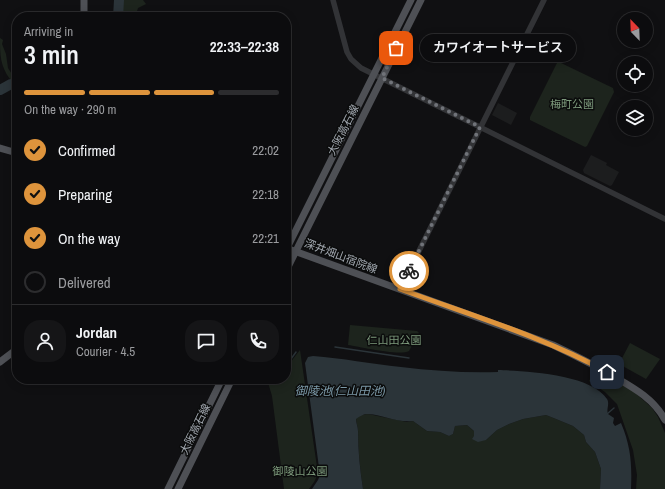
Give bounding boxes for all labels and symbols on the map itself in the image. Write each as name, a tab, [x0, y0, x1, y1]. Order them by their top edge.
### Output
north arrow	[617, 12, 653, 48]
pin	[379, 31, 413, 65]
callout: カワイオートサービス	[420, 34, 576, 62]
park label: 梅町公園	[550, 97, 594, 111]
street label: 大阪高石線	[324, 102, 362, 158]
street label: 深井畑山宿院線	[303, 236, 379, 276]
courier	[389, 251, 429, 291]
park label: 仁山田公園	[367, 333, 422, 347]
pin	[590, 355, 624, 389]
water label: 御陵池(仁山田池)	[295, 383, 385, 399]
street label: 大阪高石線	[177, 401, 213, 457]
park label: 御陵山公園	[272, 464, 328, 478]

